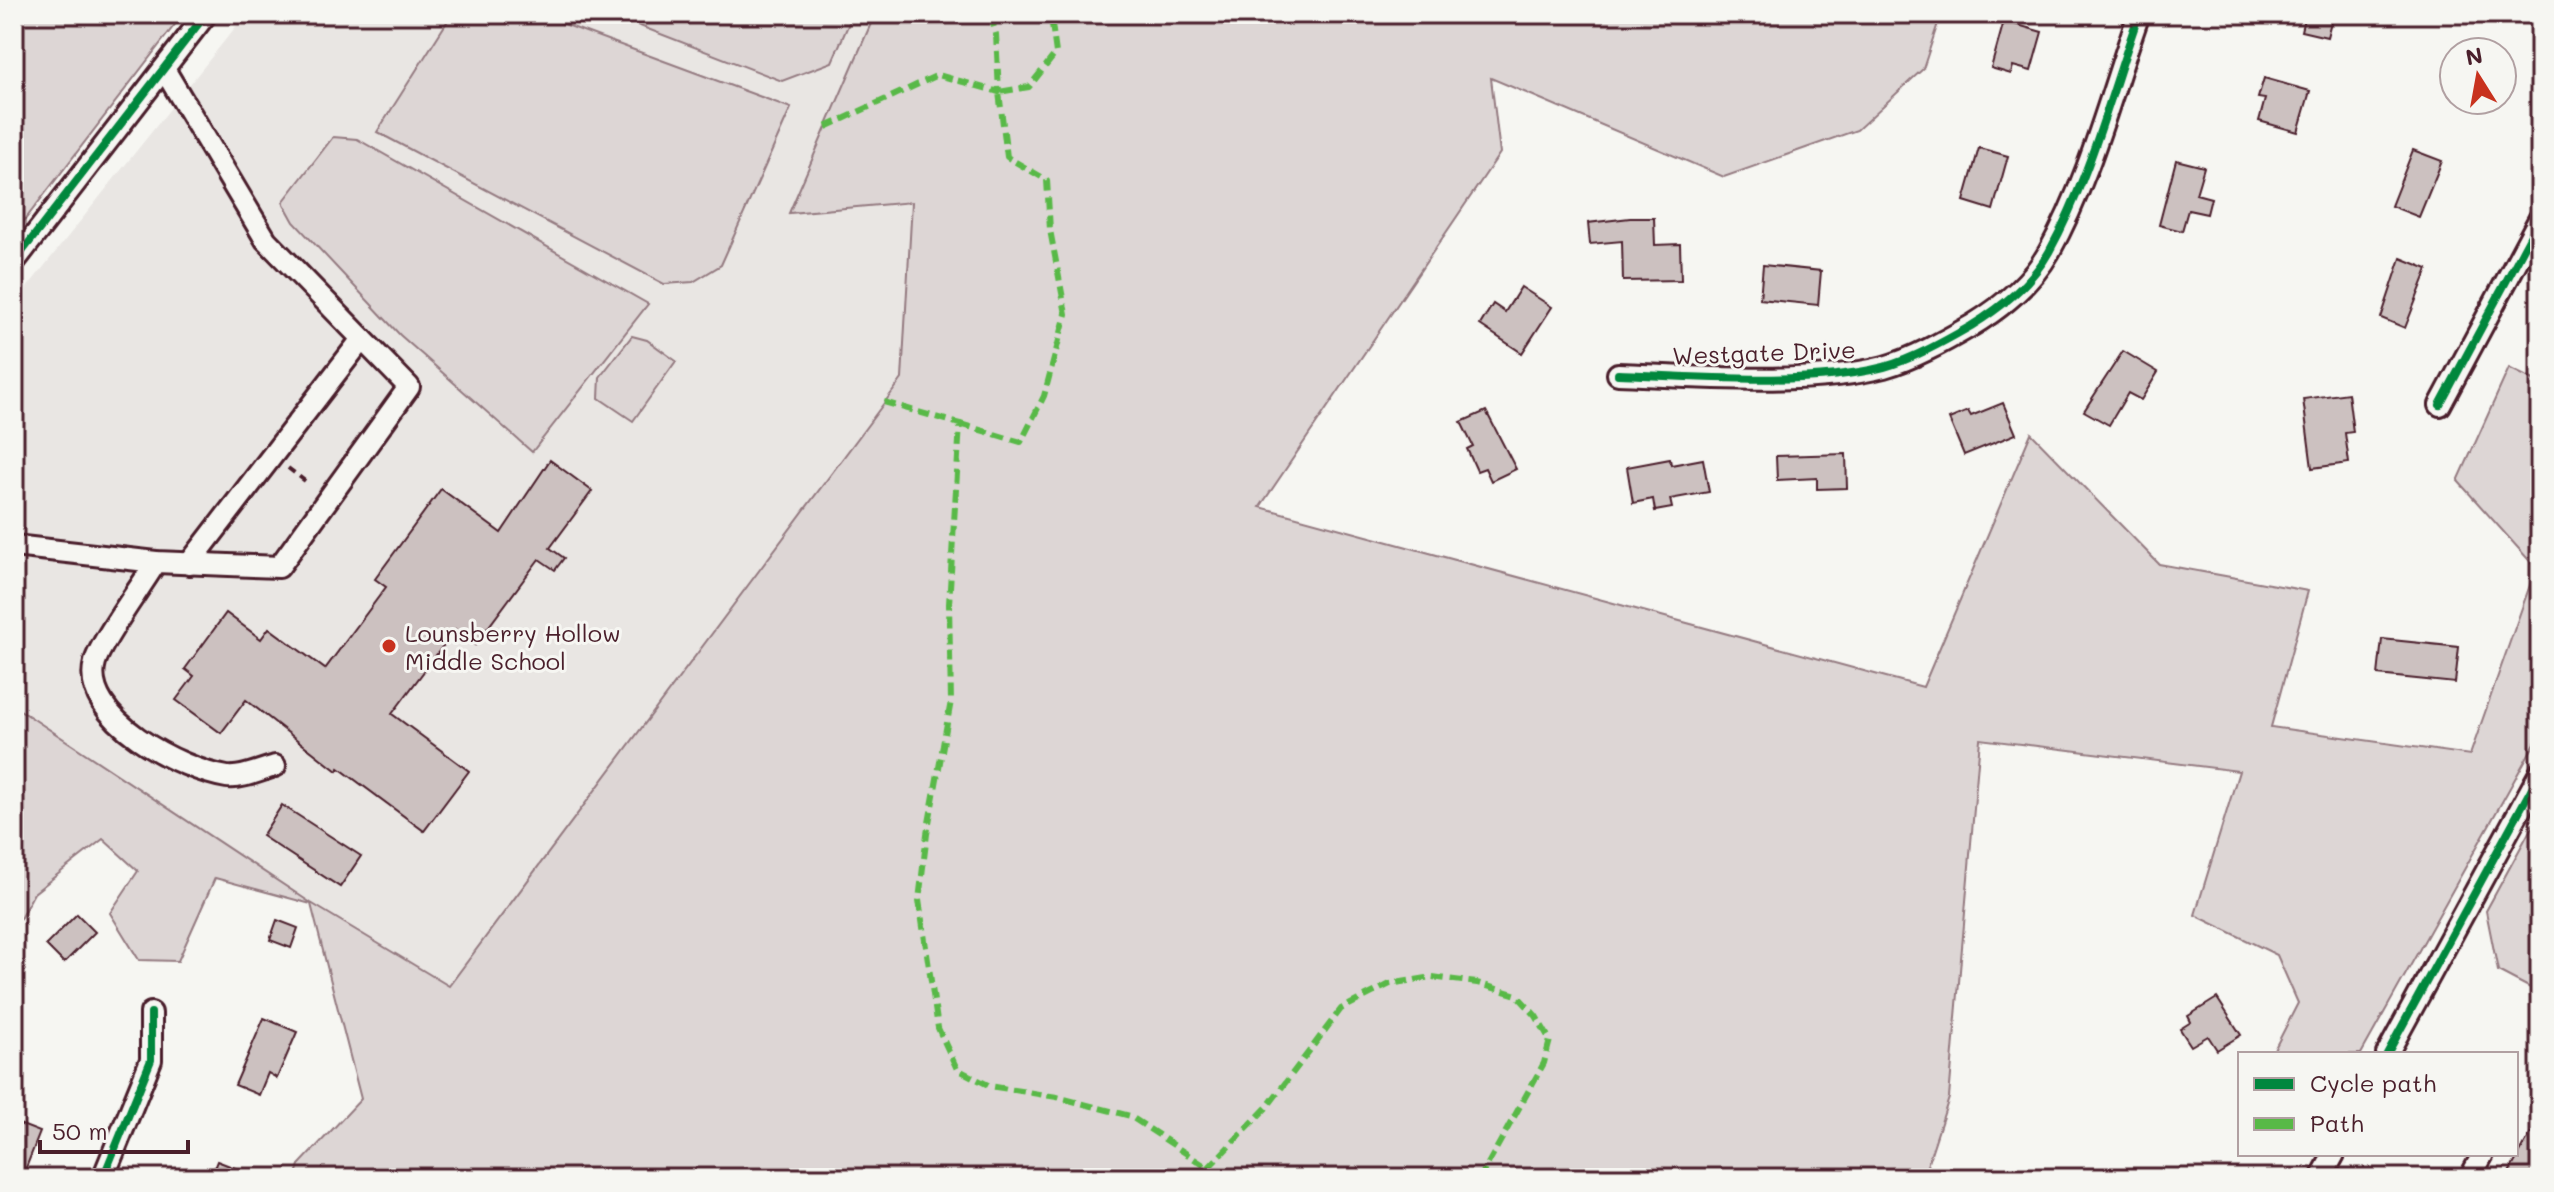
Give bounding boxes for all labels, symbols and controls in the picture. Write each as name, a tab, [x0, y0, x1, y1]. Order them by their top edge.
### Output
north arrow	[2438, 36, 2518, 116]
text: N	[2463, 40, 2485, 72]
street label: Westgate Drive	[1672, 333, 1856, 371]
place label: Lounsberry Hollow Middle School	[405, 617, 621, 676]
marker: Lounsberry Hollow Middle School	[380, 637, 398, 655]
legend	[2238, 1052, 2518, 1156]
text: Cycle path	[2310, 1067, 2436, 1098]
scale bar	[40, 1104, 188, 1154]
text: Path	[2310, 1107, 2364, 1138]
text: 50 m	[52, 1115, 108, 1146]

